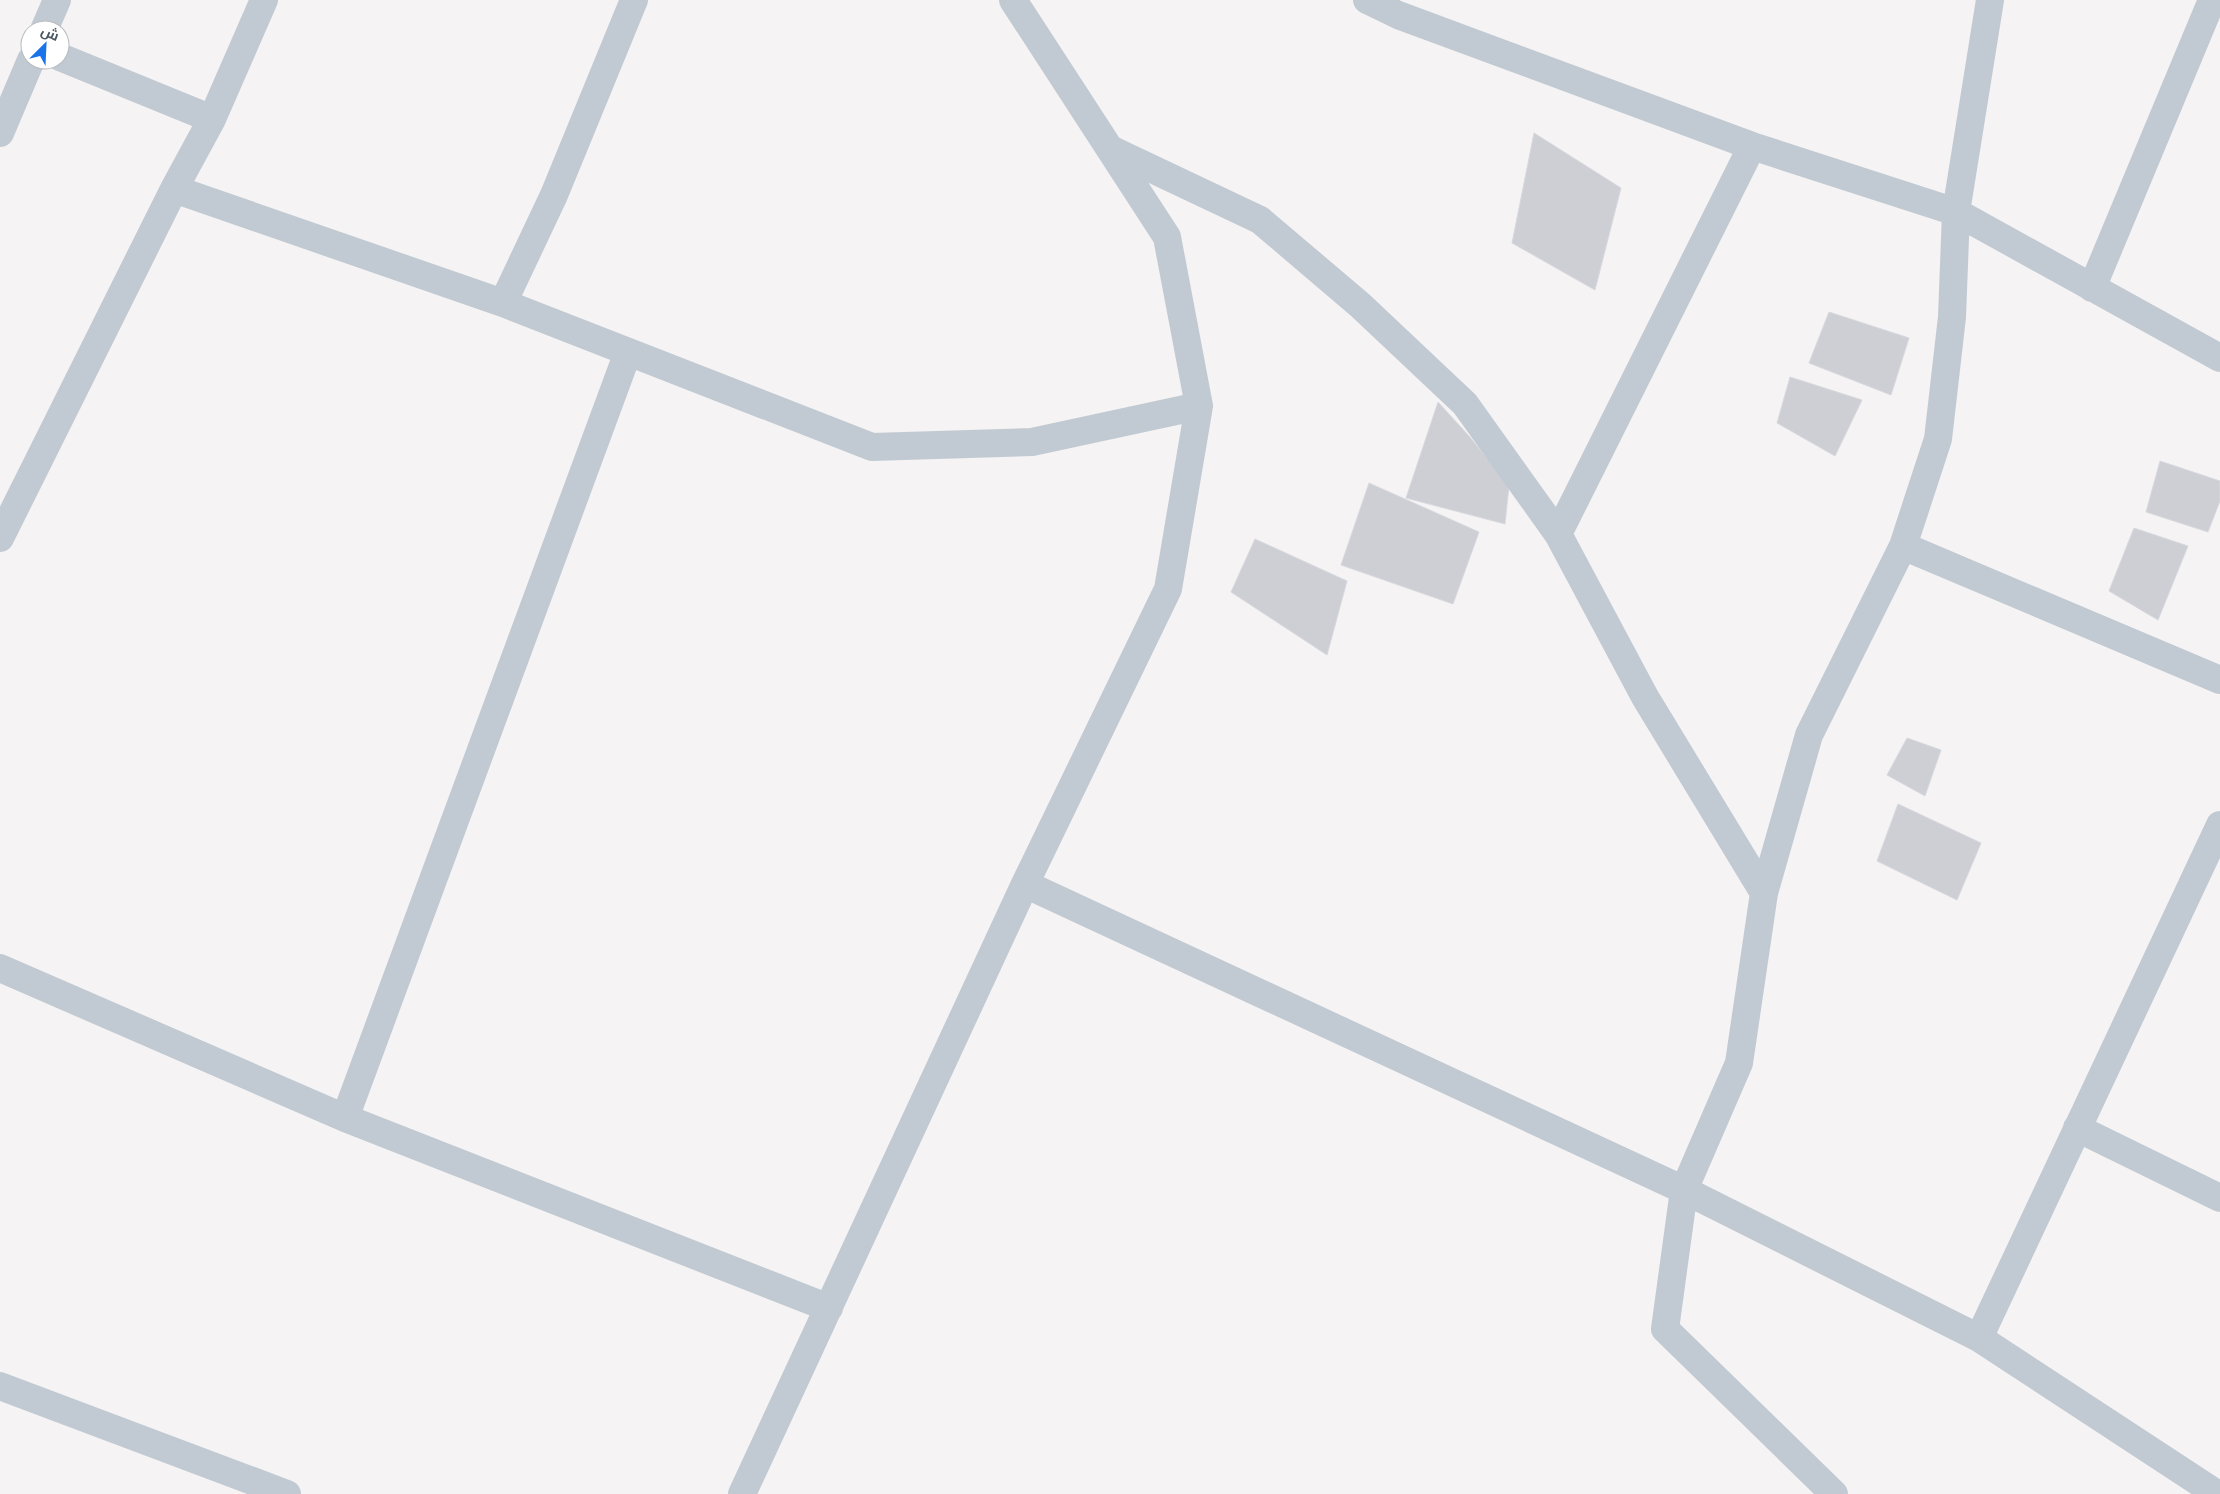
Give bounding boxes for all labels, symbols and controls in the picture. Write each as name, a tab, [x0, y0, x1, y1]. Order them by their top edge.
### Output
north arrow	[20, 20, 70, 70]
text: ش	[38, 20, 63, 46]

